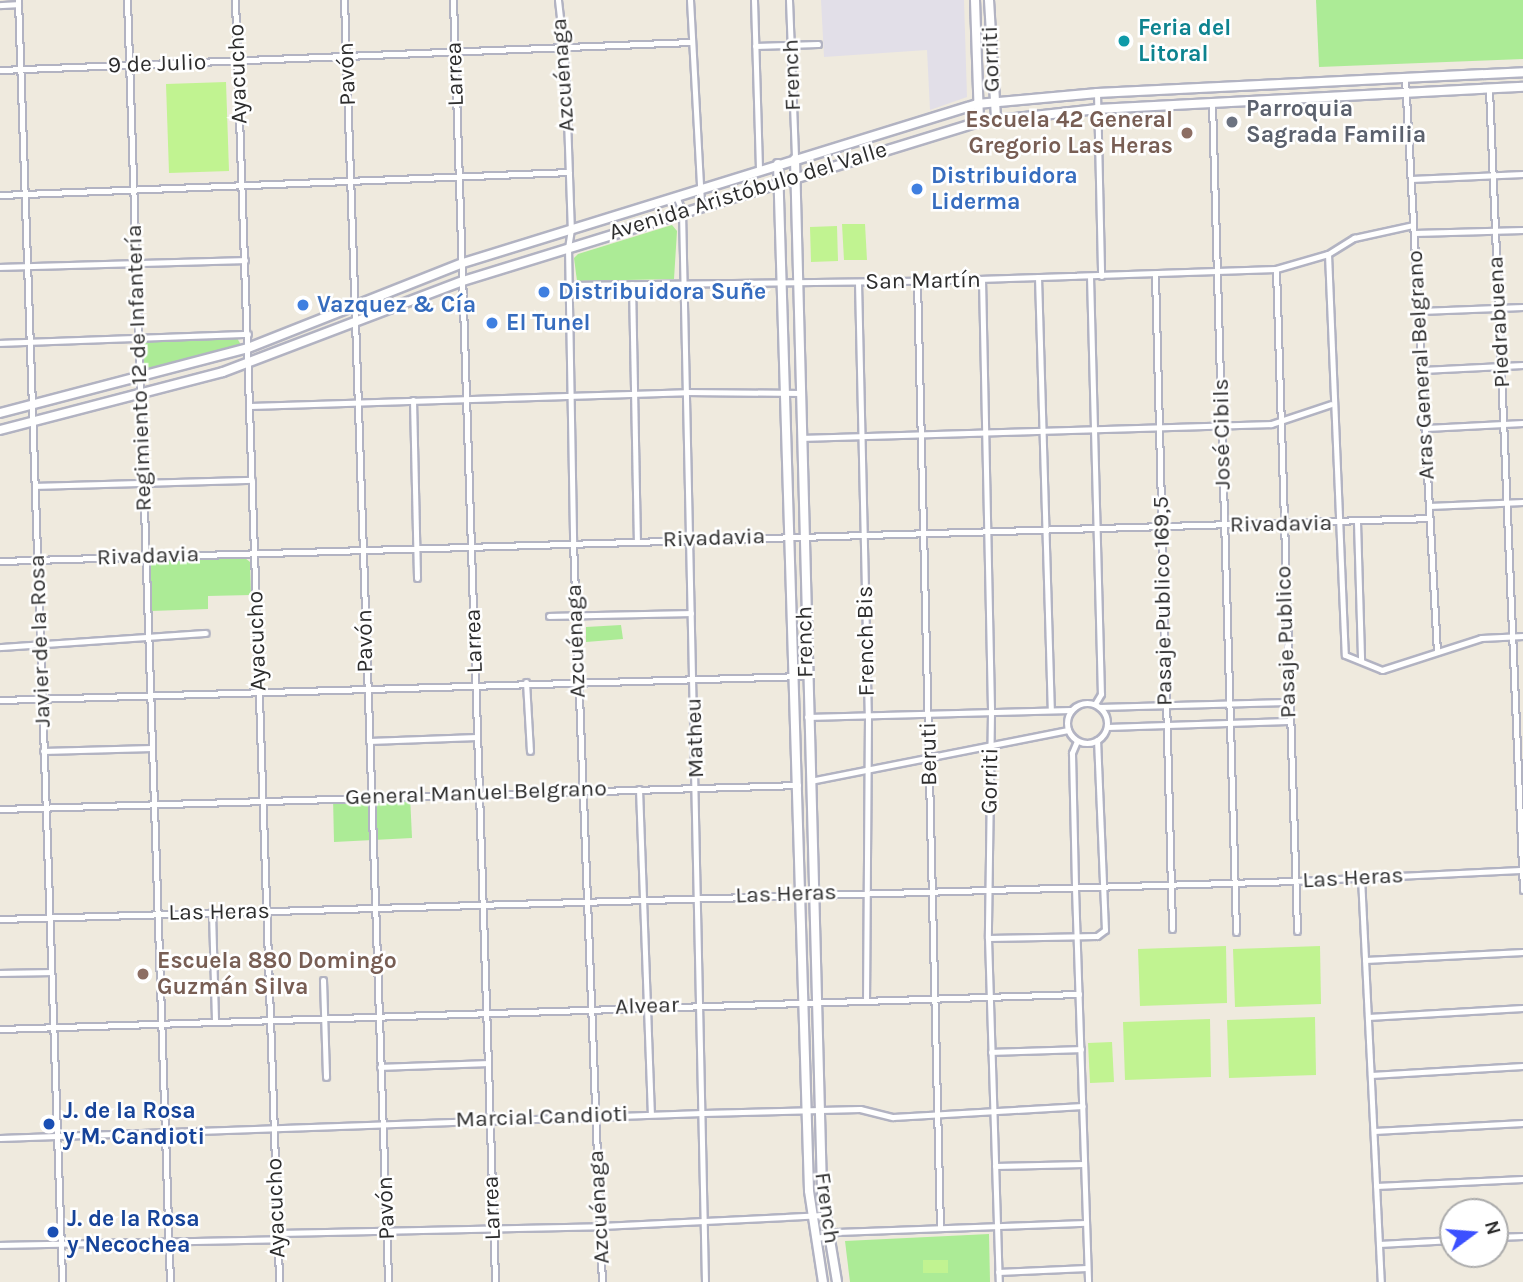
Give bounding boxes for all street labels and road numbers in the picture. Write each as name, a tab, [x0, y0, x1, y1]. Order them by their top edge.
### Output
street label: Azcuénaga	[545, 17, 581, 133]
street label: Ayacucho	[222, 24, 254, 124]
street label: Gorriti	[976, 25, 1006, 93]
street label: French	[777, 39, 807, 111]
street label: Larrea	[440, 41, 470, 107]
street label: Pavón	[332, 42, 362, 106]
street label: 9 de Julio	[107, 48, 207, 80]
street label: Avenida Aristóbulo del Valle	[606, 136, 890, 246]
street label: Regimiento 12 de Infantería	[120, 224, 158, 512]
street label: Aras General Belgrano	[1401, 249, 1441, 481]
street label: Piedrabuena	[1482, 255, 1516, 389]
street label: San Martín	[865, 266, 981, 296]
street label: José Cibils	[1207, 378, 1237, 490]
street label: Pasaje Publico 169,5	[1147, 496, 1179, 706]
street label: Rivadavia	[1230, 509, 1332, 539]
street label: Rivadavia	[662, 522, 766, 554]
street label: Rivadavia	[96, 540, 200, 572]
street label: Javier de la Rosa	[23, 554, 57, 728]
street label: Pasaje Publico	[1270, 565, 1302, 719]
street label: Azcuénaga	[560, 584, 592, 698]
street label: French Bis	[851, 586, 881, 696]
street label: Ayacucho	[241, 591, 273, 691]
street label: French	[791, 606, 819, 678]
street label: Larrea	[459, 608, 489, 674]
street label: Pavón	[351, 609, 379, 673]
street label: Matheu	[680, 697, 710, 779]
street label: Beruti	[915, 722, 943, 786]
street label: Gorriti	[976, 748, 1004, 814]
street label: General Manuel Belgrano	[345, 775, 607, 811]
street label: Las Heras	[1302, 862, 1404, 894]
street label: Las Heras	[735, 878, 837, 910]
street label: Las Heras	[168, 897, 270, 927]
street label: Alvear	[615, 991, 679, 1021]
street label: Marcial Candioti	[455, 1100, 629, 1134]
street label: Azcuénaga	[582, 1149, 616, 1265]
street label: Ayacucho	[260, 1158, 292, 1258]
street label: French	[808, 1171, 846, 1245]
street label: Larrea	[477, 1175, 507, 1241]
street label: Pavón	[371, 1176, 401, 1240]

